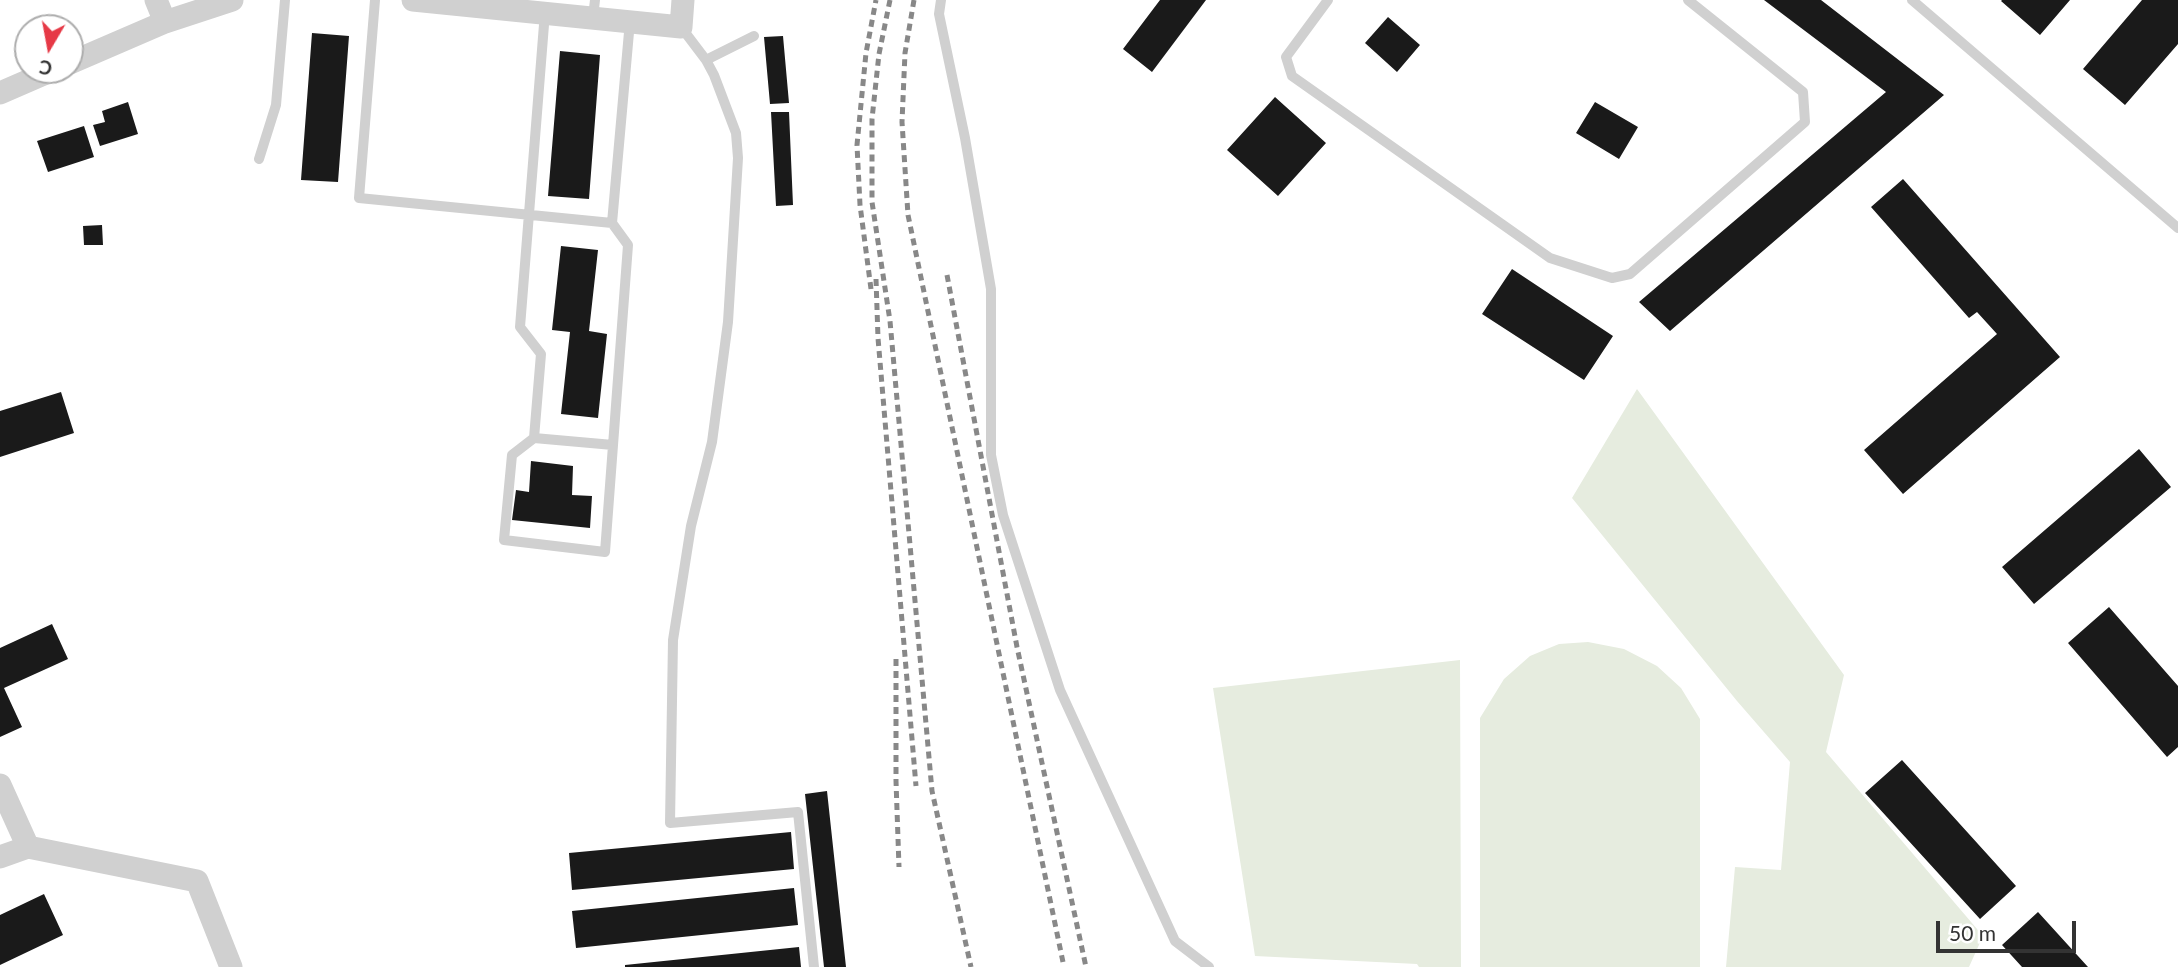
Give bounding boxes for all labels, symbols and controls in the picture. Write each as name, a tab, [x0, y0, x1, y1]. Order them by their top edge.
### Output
north arrow	[14, 14, 84, 84]
text: С	[37, 56, 54, 81]
scale bar	[1940, 908, 2080, 952]
text: 50 m	[1949, 920, 1996, 945]

